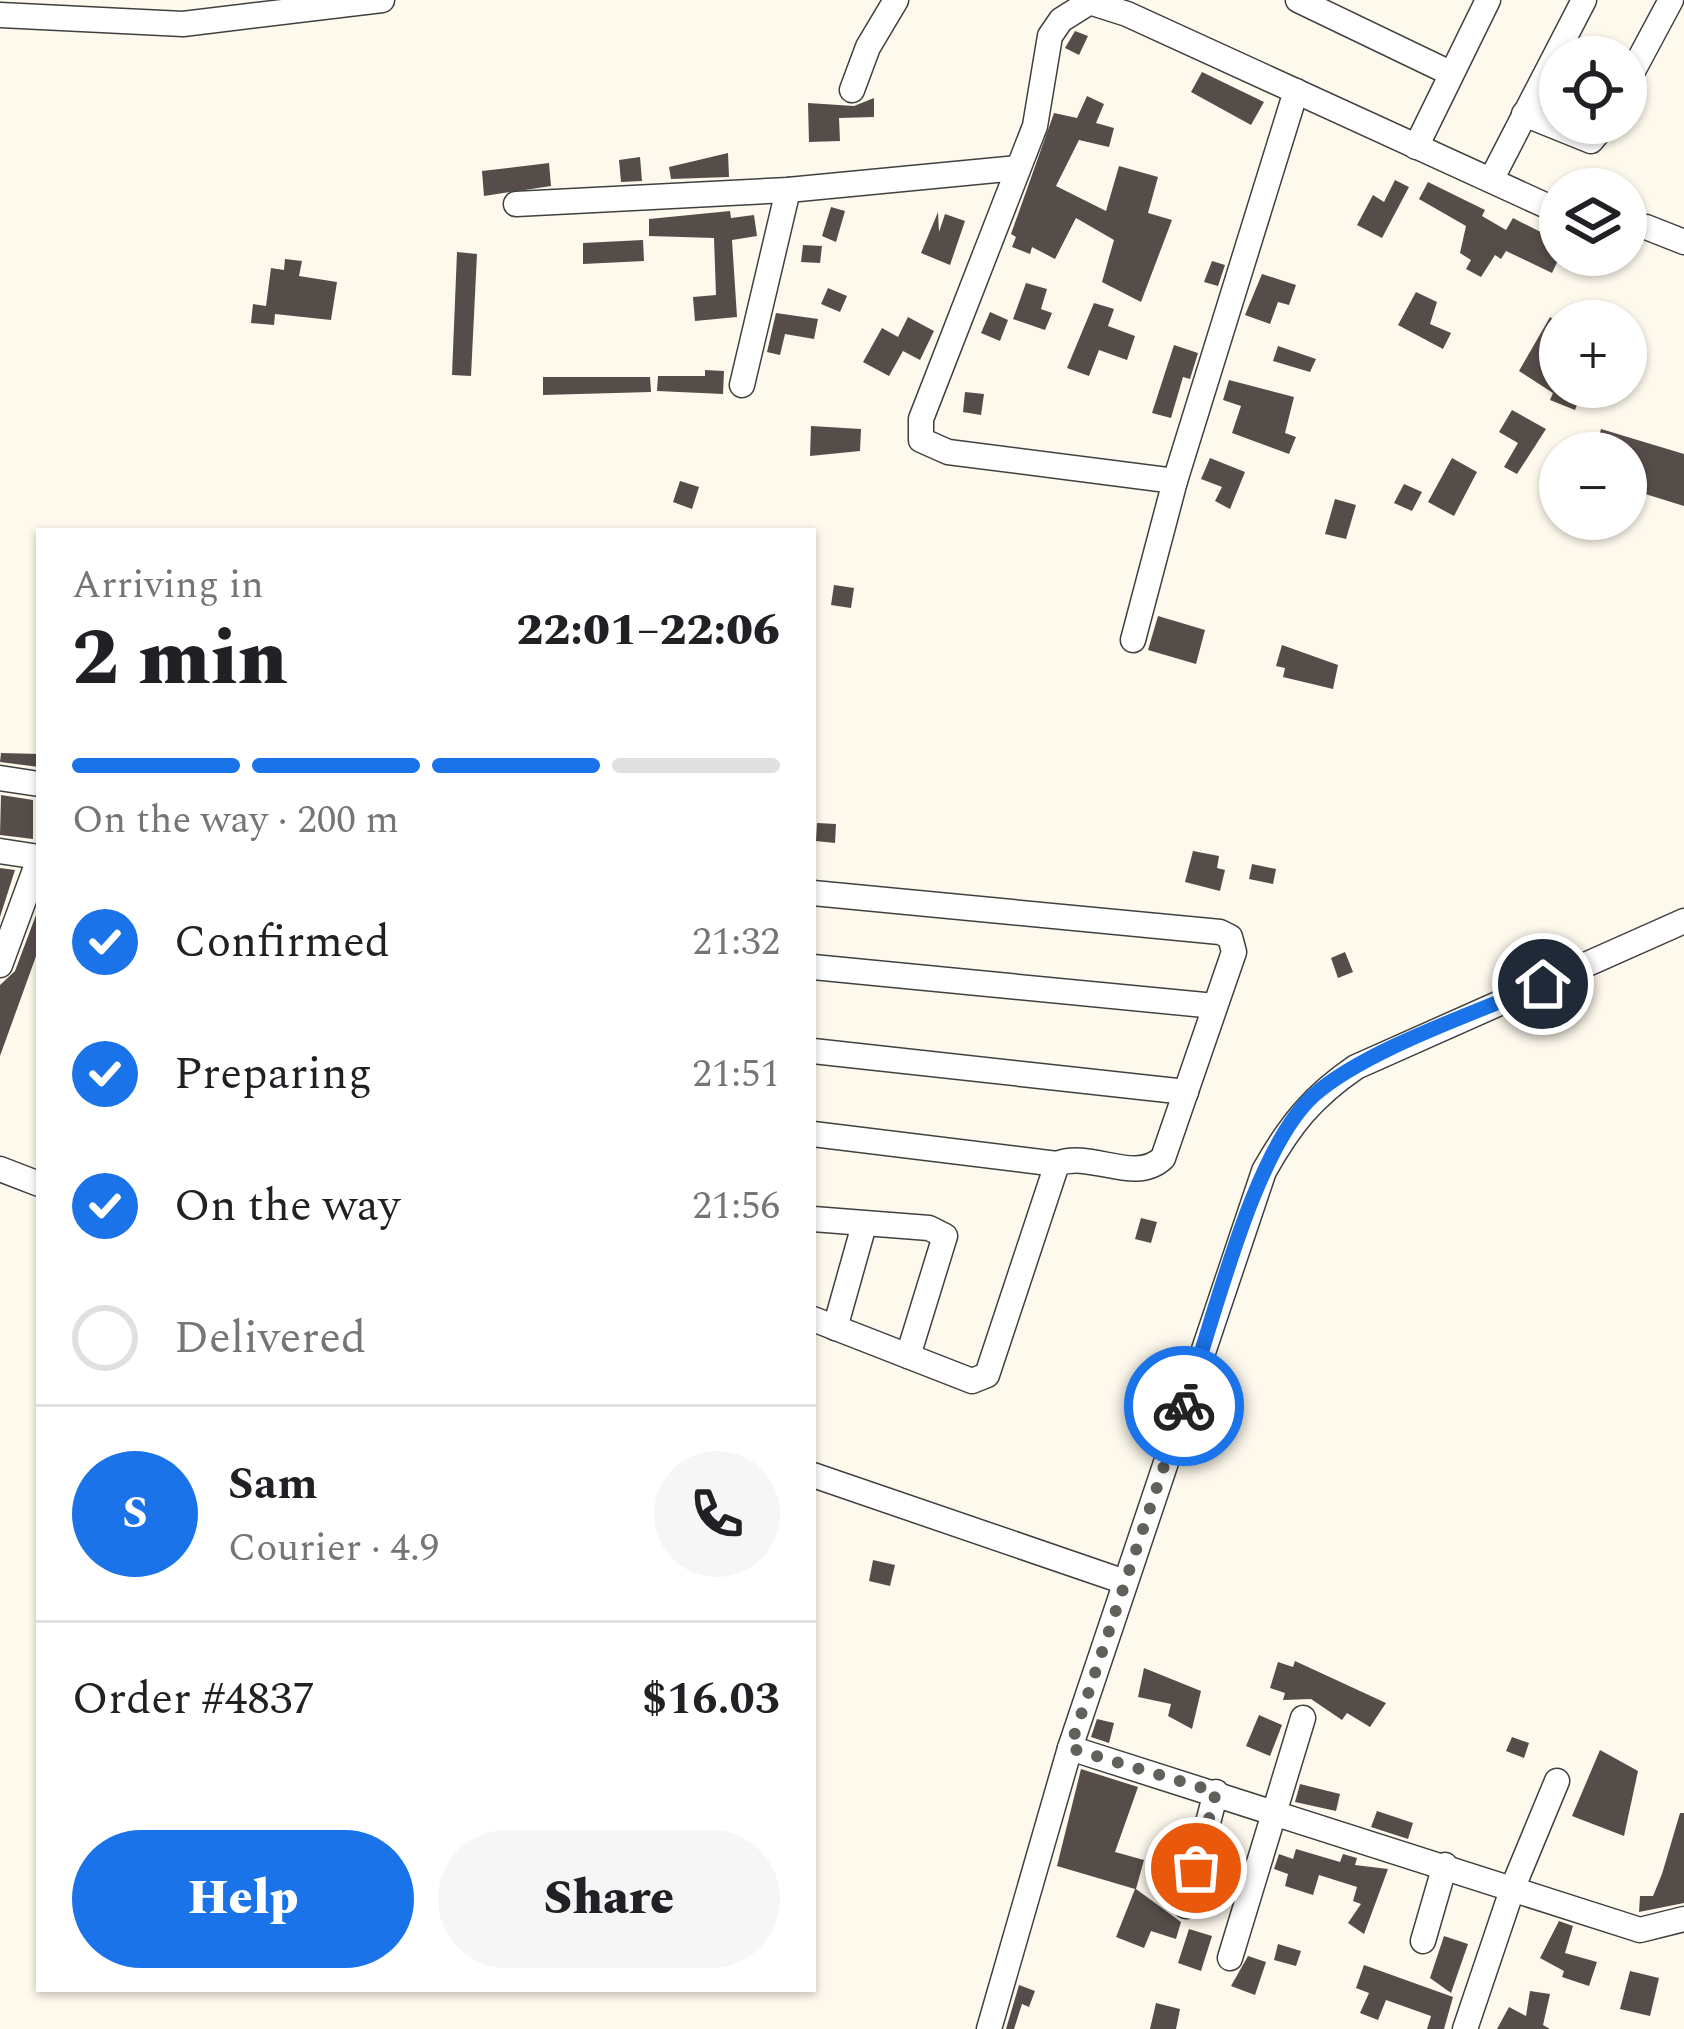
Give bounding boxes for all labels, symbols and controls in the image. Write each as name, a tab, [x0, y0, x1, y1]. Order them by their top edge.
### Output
map controls	[1539, 36, 1647, 540]
button: locate	[1539, 36, 1647, 144]
button: layers	[1539, 168, 1647, 276]
button: +	[1539, 300, 1647, 408]
button: −	[1539, 432, 1647, 540]
text: Arriving in	[72, 556, 264, 615]
text: 22:01–22:06	[516, 596, 780, 665]
text: 2 min	[72, 600, 288, 719]
text: On the way · 200 m	[72, 791, 399, 850]
text: Confirmed	[174, 908, 390, 977]
icon: check	[72, 909, 138, 975]
text: 21:32	[692, 913, 780, 972]
pin	[1492, 933, 1594, 1035]
icon: home	[1510, 951, 1576, 1017]
text: Preparing	[174, 1040, 372, 1109]
icon: check	[72, 1041, 138, 1107]
text: 21:51	[692, 1045, 780, 1104]
text: On the way	[174, 1172, 400, 1241]
icon: check	[72, 1173, 138, 1239]
text: 21:56	[692, 1177, 780, 1236]
text: Delivered	[174, 1304, 366, 1373]
courier	[1124, 1346, 1244, 1466]
icon: bike	[1151, 1373, 1217, 1439]
text: Sam	[228, 1450, 318, 1519]
button: phone	[654, 1451, 780, 1577]
text: S	[122, 1479, 148, 1548]
text: Courier · 4.9	[228, 1519, 439, 1578]
text: Order #4837	[72, 1665, 315, 1734]
text: $16.03	[642, 1665, 780, 1734]
pin	[1145, 1817, 1247, 1919]
button: Help	[72, 1830, 414, 1968]
button: Share	[438, 1830, 780, 1968]
icon: bag	[1163, 1835, 1229, 1901]

